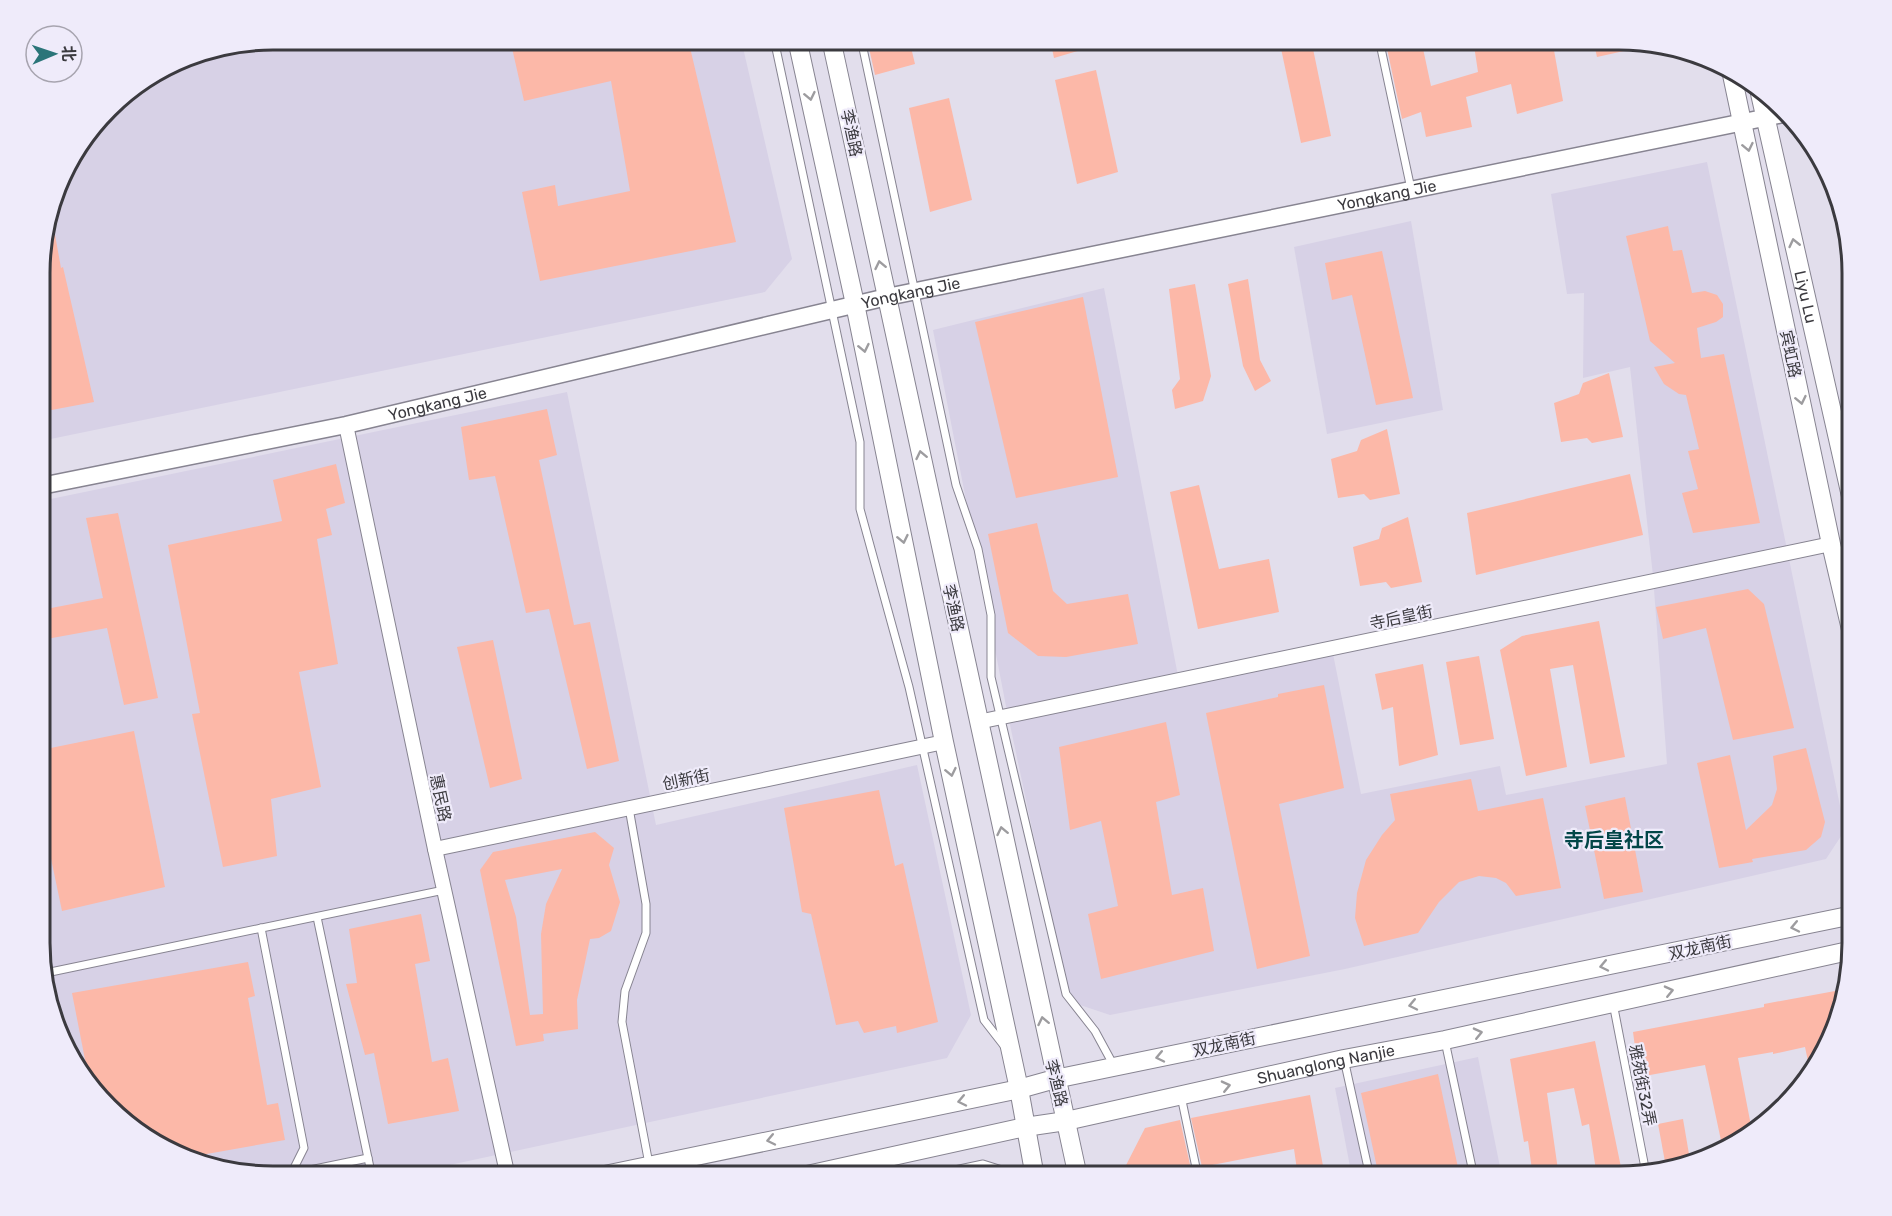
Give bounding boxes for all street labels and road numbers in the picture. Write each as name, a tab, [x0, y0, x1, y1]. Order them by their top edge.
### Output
street label: 李渔路	[837, 108, 866, 159]
street label: Yongkang Jie	[1336, 176, 1438, 215]
street label: Liyu Lu	[1790, 269, 1821, 325]
street label: Yongkang Jie	[859, 273, 962, 313]
street label: 宾虹路	[1776, 329, 1805, 380]
street label: Yongkang Jie	[386, 383, 489, 425]
street label: 李渔路	[939, 583, 968, 634]
street label: 寺后皇街	[1368, 602, 1434, 633]
street label: 创新街	[661, 765, 712, 794]
street label: 惠民路	[426, 773, 455, 824]
street label: 双龙南街	[1667, 932, 1733, 963]
street label: 双龙南街	[1191, 1029, 1257, 1060]
street label: Shuanglong Nanjie	[1255, 1041, 1396, 1088]
street label: 雅苑街32弄	[1625, 1043, 1660, 1128]
street label: 李渔路	[1041, 1058, 1072, 1109]

